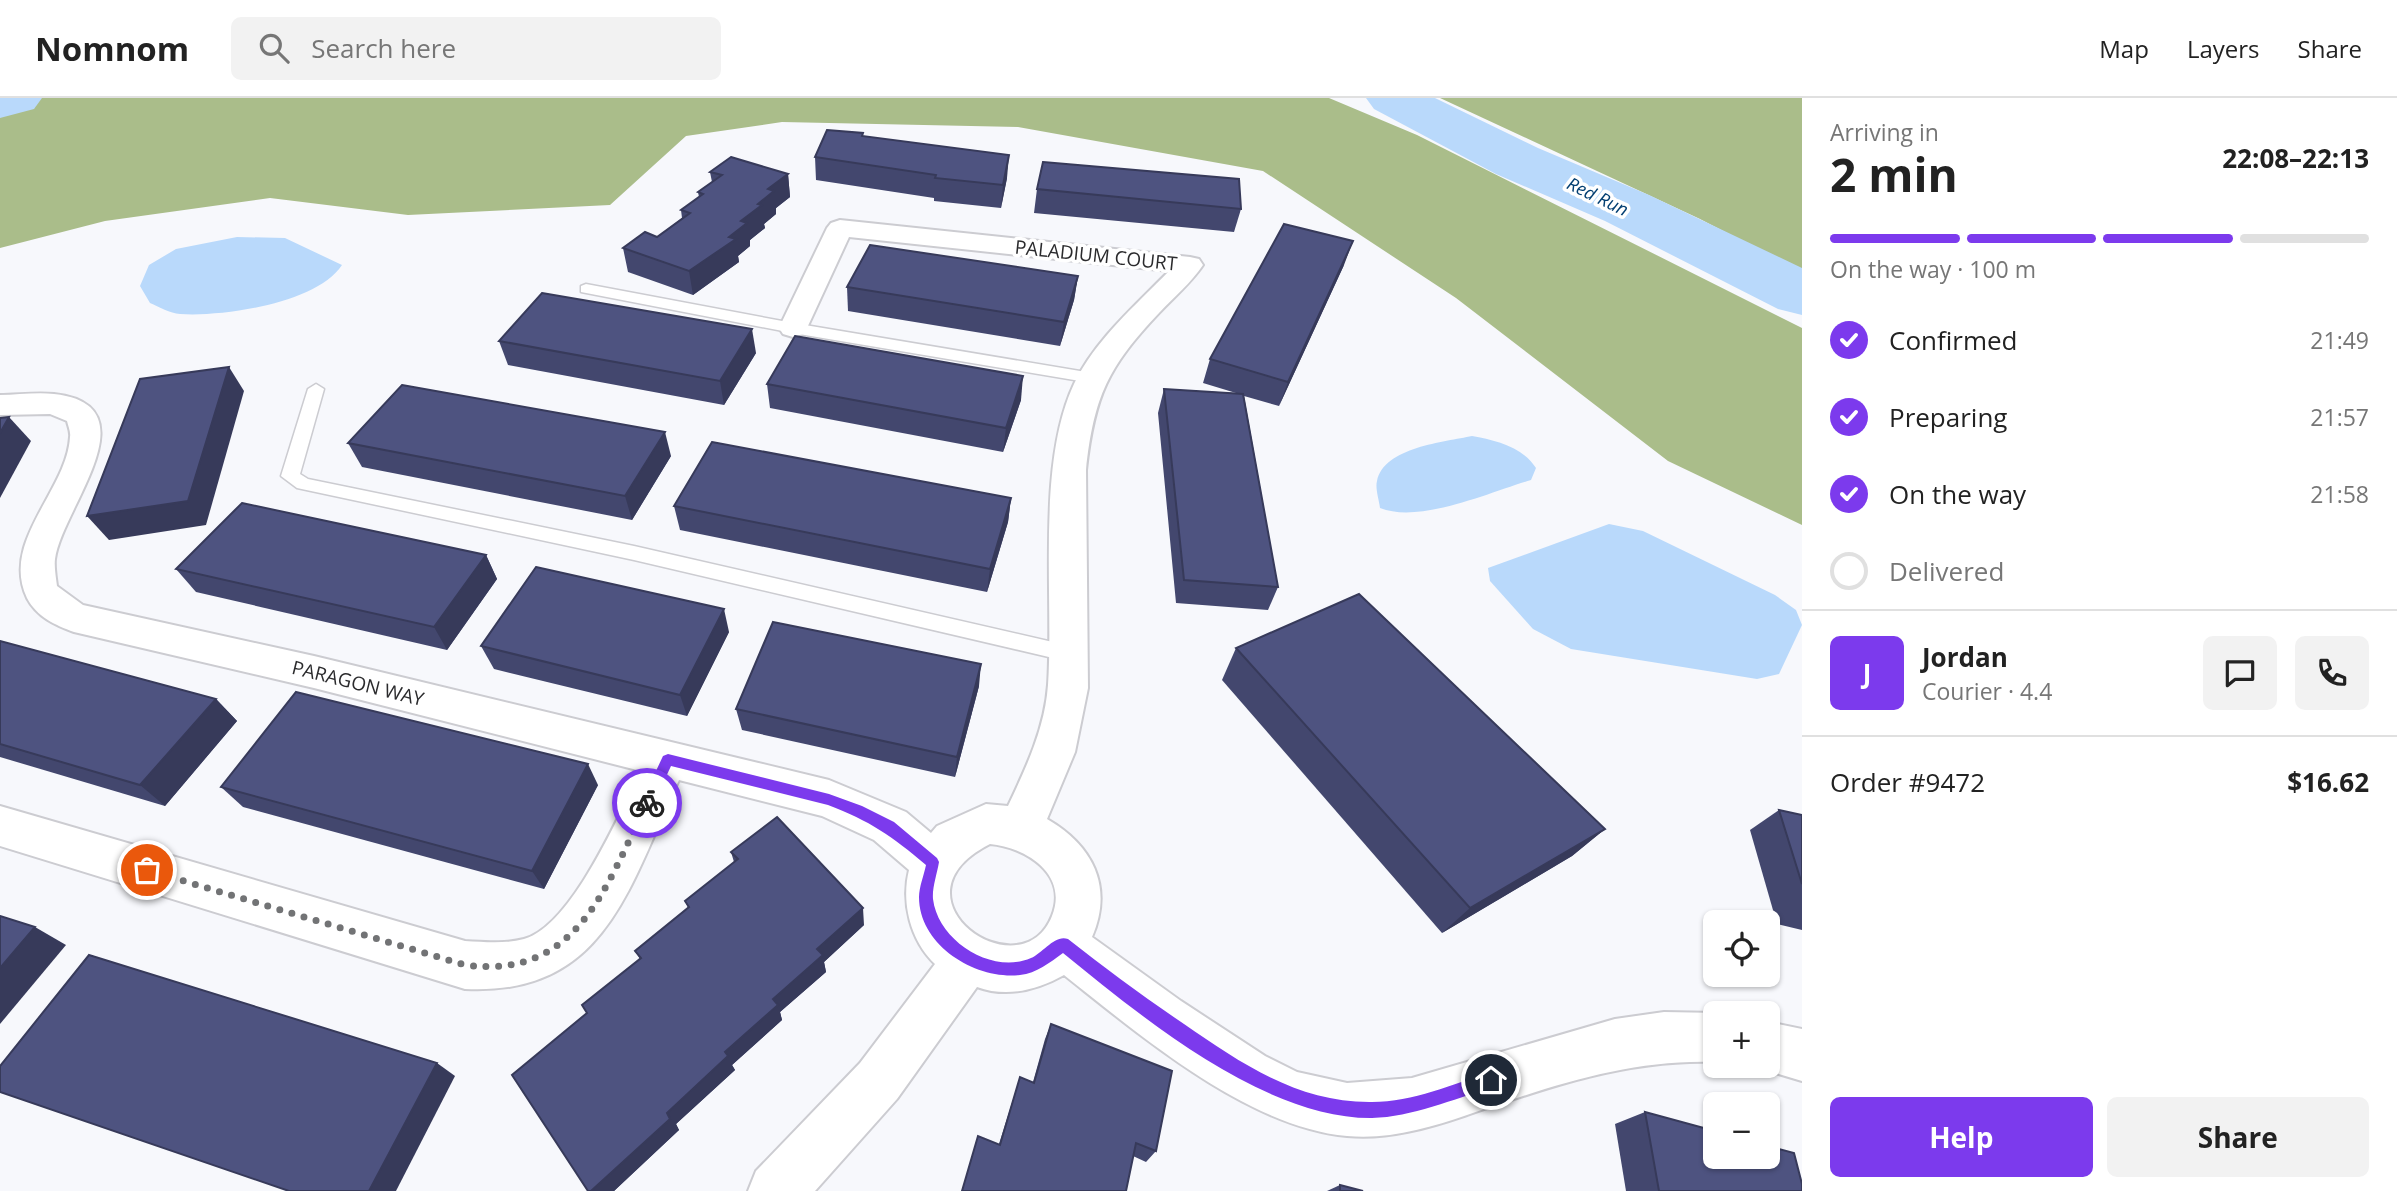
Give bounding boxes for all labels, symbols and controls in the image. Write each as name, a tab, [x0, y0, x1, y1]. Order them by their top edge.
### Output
search box	[231, 17, 721, 80]
text: Nomnom	[35, 26, 189, 71]
icon: search	[255, 29, 293, 67]
text: Search here	[311, 30, 456, 66]
text: Map	[2099, 32, 2149, 65]
text: Layers	[2187, 32, 2260, 65]
text: Share	[2298, 32, 2362, 65]
text: Arriving in	[1830, 116, 1939, 148]
text: 22:08–22:13	[2222, 140, 2369, 176]
text: 2 min	[1830, 143, 1958, 205]
water label: Red Run	[1563, 171, 1633, 221]
street label: PALADIUM COURT	[1014, 234, 1179, 277]
text: On the way · 100 m	[1830, 253, 2036, 285]
icon: check	[1830, 321, 1868, 359]
text: Confirmed	[1889, 322, 2017, 358]
text: 21:49	[2310, 324, 2369, 356]
icon: check	[1830, 398, 1868, 436]
text: Preparing	[1889, 399, 2007, 435]
text: 21:57	[2310, 401, 2369, 433]
icon: check	[1830, 475, 1868, 513]
text: On the way	[1889, 476, 2026, 512]
text: 21:58	[2310, 478, 2369, 510]
text: Delivered	[1889, 553, 2004, 589]
button: chat	[2203, 636, 2277, 710]
button: phone	[2295, 636, 2369, 710]
text: Jordan	[1922, 639, 2008, 675]
street label: PARAGON WAY	[289, 654, 427, 712]
text: J	[1863, 655, 1871, 691]
text: Courier · 4.4	[1922, 675, 2052, 707]
text: Order #9472	[1830, 764, 1985, 800]
text: $16.62	[2287, 764, 2369, 800]
courier	[612, 768, 682, 838]
icon: bike	[628, 784, 666, 822]
pin	[117, 840, 177, 900]
icon: bag	[128, 851, 166, 889]
map controls	[1703, 910, 1780, 1169]
button: locate	[1703, 910, 1780, 987]
button: +	[1703, 1001, 1780, 1078]
pin	[1461, 1050, 1521, 1110]
icon: home	[1472, 1061, 1510, 1099]
button: −	[1703, 1092, 1780, 1169]
button: Help	[1830, 1097, 2093, 1177]
button: Share	[2107, 1097, 2369, 1177]

